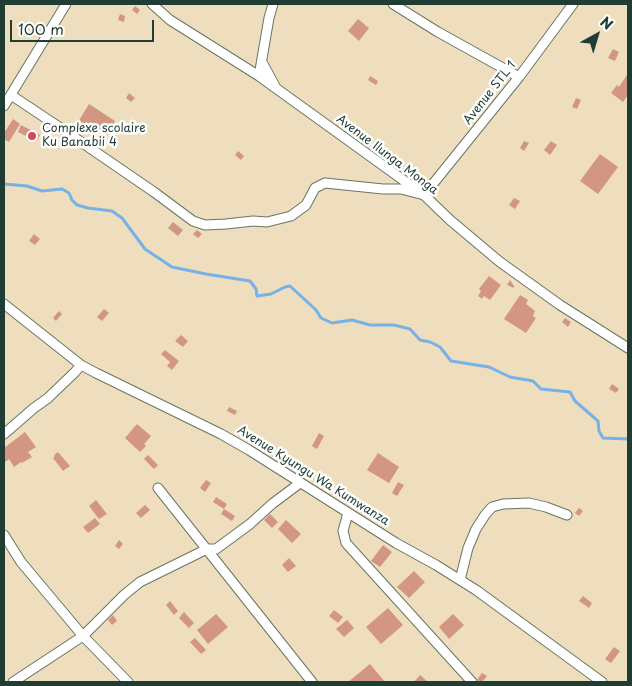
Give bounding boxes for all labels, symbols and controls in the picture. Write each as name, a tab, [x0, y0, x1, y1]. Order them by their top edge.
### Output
scale bar	[12, 10, 156, 42]
north arrow	[572, 10, 622, 60]
text: N	[596, 11, 618, 35]
text: 100 m	[18, 17, 64, 40]
street label: Avenue STL 1	[461, 58, 519, 128]
street label: Avenue Ilunga Monga	[333, 112, 441, 198]
place label: Complexe scolaire Ku Banabii 4	[42, 122, 146, 150]
marker: Complexe scolaire Ku Banabii 4	[26, 130, 38, 142]
street label: Avenue Kyungu Wa Kumwanza	[234, 423, 392, 529]

